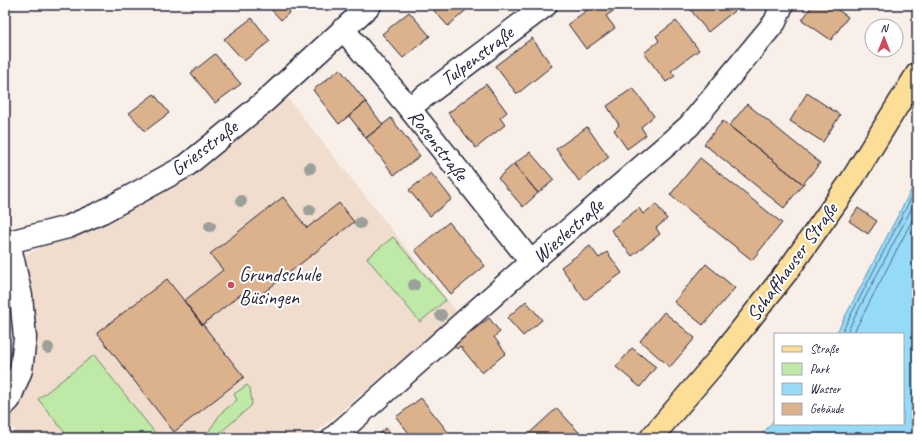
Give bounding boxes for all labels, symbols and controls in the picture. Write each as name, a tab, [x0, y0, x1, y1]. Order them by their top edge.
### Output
north arrow	[864, 18, 904, 58]
street label: Tulpenstraße	[436, 20, 520, 91]
text: N	[881, 21, 890, 35]
street label: Rosenstraße	[403, 105, 474, 187]
street label: Griesstraße	[166, 114, 244, 181]
street label: Wieslestraße	[527, 192, 610, 269]
street label: Schaffhauser Straße	[741, 197, 844, 326]
place label: Grundschule Büsingen	[239, 262, 322, 310]
marker: Grundschule Büsingen	[226, 280, 236, 290]
legend	[774, 333, 904, 425]
text: Straße	[810, 341, 839, 357]
text: Park	[810, 361, 831, 377]
text: Wasser	[810, 381, 842, 397]
text: Gebäude	[810, 401, 844, 417]

